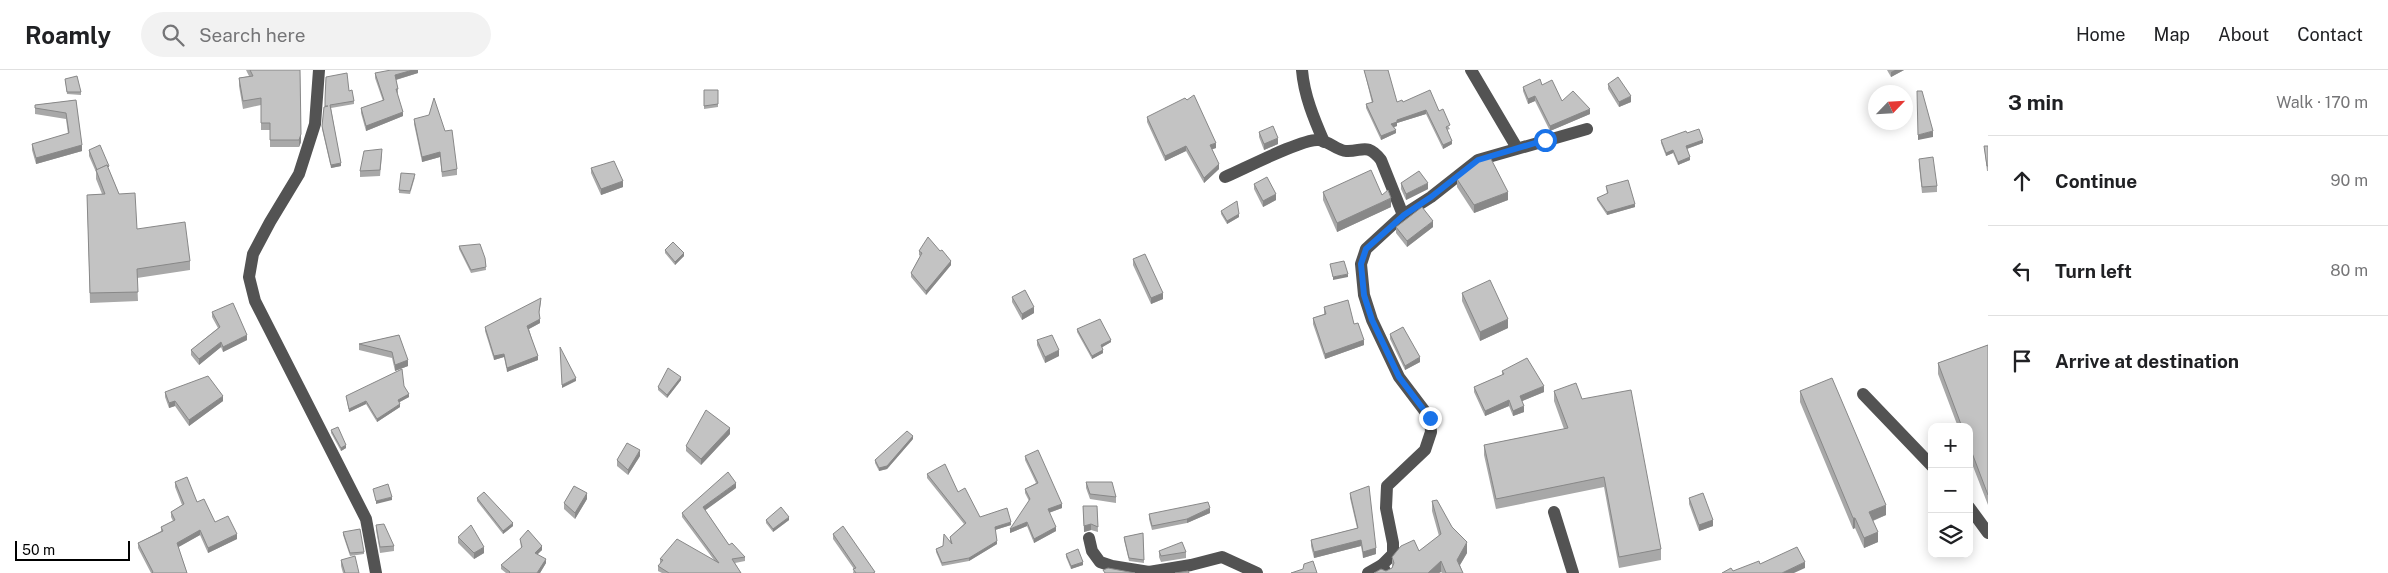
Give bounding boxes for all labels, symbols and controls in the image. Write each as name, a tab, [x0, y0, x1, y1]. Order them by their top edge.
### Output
search box	[141, 12, 491, 57]
text: Roamly	[25, 21, 111, 49]
icon: search	[159, 21, 187, 49]
text: Search here	[199, 24, 306, 46]
text: Home	[2076, 24, 2126, 45]
text: Map	[2154, 24, 2190, 45]
text: About	[2218, 24, 2269, 45]
text: Contact	[2297, 24, 2363, 45]
north arrow	[1868, 85, 1913, 130]
text: 3 min	[2008, 90, 2064, 115]
text: Walk · 170 m	[2276, 93, 2368, 112]
route start	[1534, 129, 1557, 152]
icon: ahead	[2008, 167, 2036, 195]
text: Continue	[2055, 170, 2137, 192]
text: 90 m	[2331, 171, 2368, 190]
icon: left	[2008, 257, 2036, 285]
text: Turn left	[2055, 260, 2132, 282]
text: 80 m	[2330, 261, 2368, 280]
icon: arrive	[2008, 347, 2036, 375]
text: Arrive at destination	[2055, 350, 2239, 372]
route end	[1419, 407, 1442, 430]
map controls	[1928, 423, 1973, 558]
button: +	[1928, 423, 1973, 468]
button: −	[1928, 468, 1973, 513]
button: layers	[1928, 513, 1973, 558]
scale bar	[15, 538, 130, 561]
text: 50 m	[22, 542, 55, 558]

